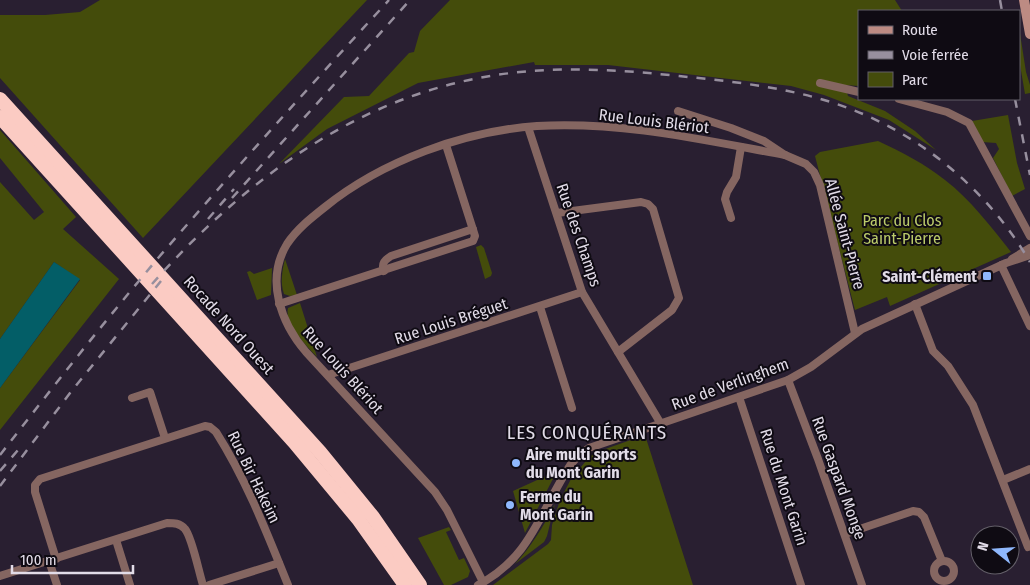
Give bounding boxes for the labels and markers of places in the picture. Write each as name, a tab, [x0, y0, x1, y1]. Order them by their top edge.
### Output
place label: Saint-Clément	[882, 267, 977, 286]
marker: Saint-Clément	[981, 270, 993, 282]
place label: Aire multi sports du Mont Garin	[525, 445, 636, 482]
marker: Aire multi sports du Mont Garin	[510, 457, 522, 469]
place label: Ferme du Mont Garin	[520, 487, 593, 524]
marker: Ferme du Mont Garin	[504, 499, 516, 511]

